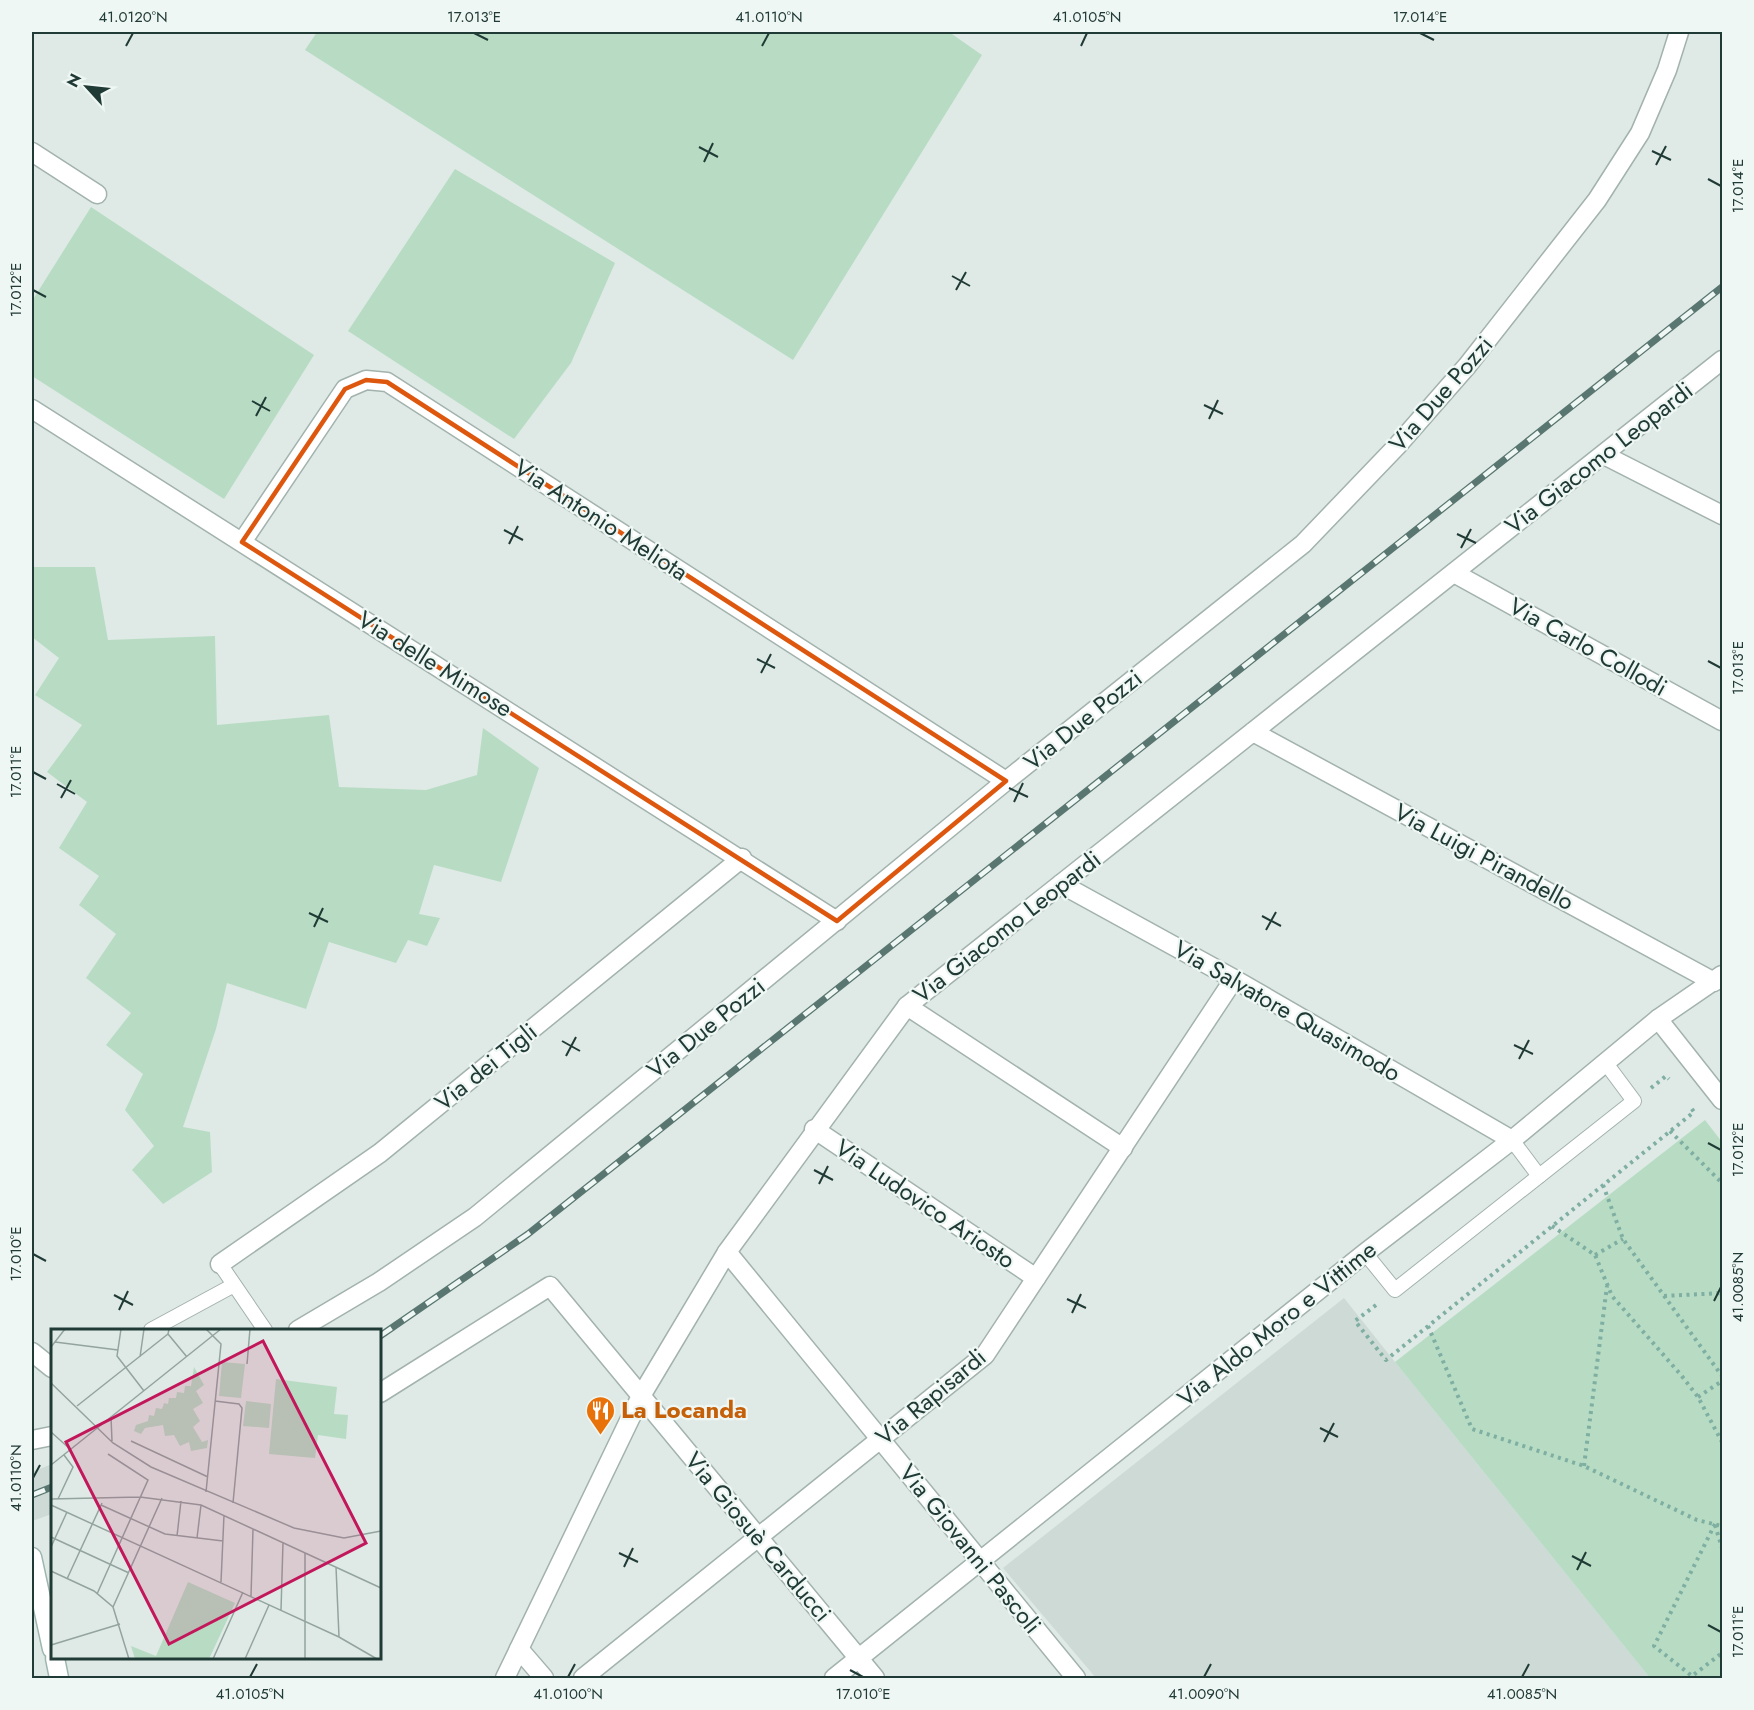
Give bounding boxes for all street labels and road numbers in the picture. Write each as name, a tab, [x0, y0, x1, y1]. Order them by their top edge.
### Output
street label: Via Due Pozzi	[1380, 328, 1501, 459]
street label: Via Giacomo Leopardi	[1497, 373, 1700, 542]
street label: Via Antonio Meliota	[507, 450, 695, 589]
street label: Via Carlo Collodi	[1503, 588, 1674, 705]
street label: Via delle Mimose	[351, 602, 520, 725]
street label: Via Due Pozzi	[1016, 661, 1149, 778]
street label: Via Luigi Pirandello	[1388, 794, 1580, 919]
street label: Via Giacomo Leopardi	[905, 842, 1108, 1011]
street label: Via Salvatore Quasimodo	[1167, 931, 1407, 1090]
street label: Via Due Pozzi	[639, 969, 772, 1086]
street label: Via dei Tigli	[427, 1014, 545, 1119]
street label: Via Ludovico Ariosto	[828, 1130, 1022, 1277]
street label: Via Aldo Moro e Vittime	[1170, 1232, 1384, 1415]
street label: Via Rapisardi	[868, 1340, 994, 1453]
street label: Via Giosuè Carducci	[677, 1444, 840, 1629]
street label: Via Giovanni Pascoli	[891, 1456, 1050, 1641]

